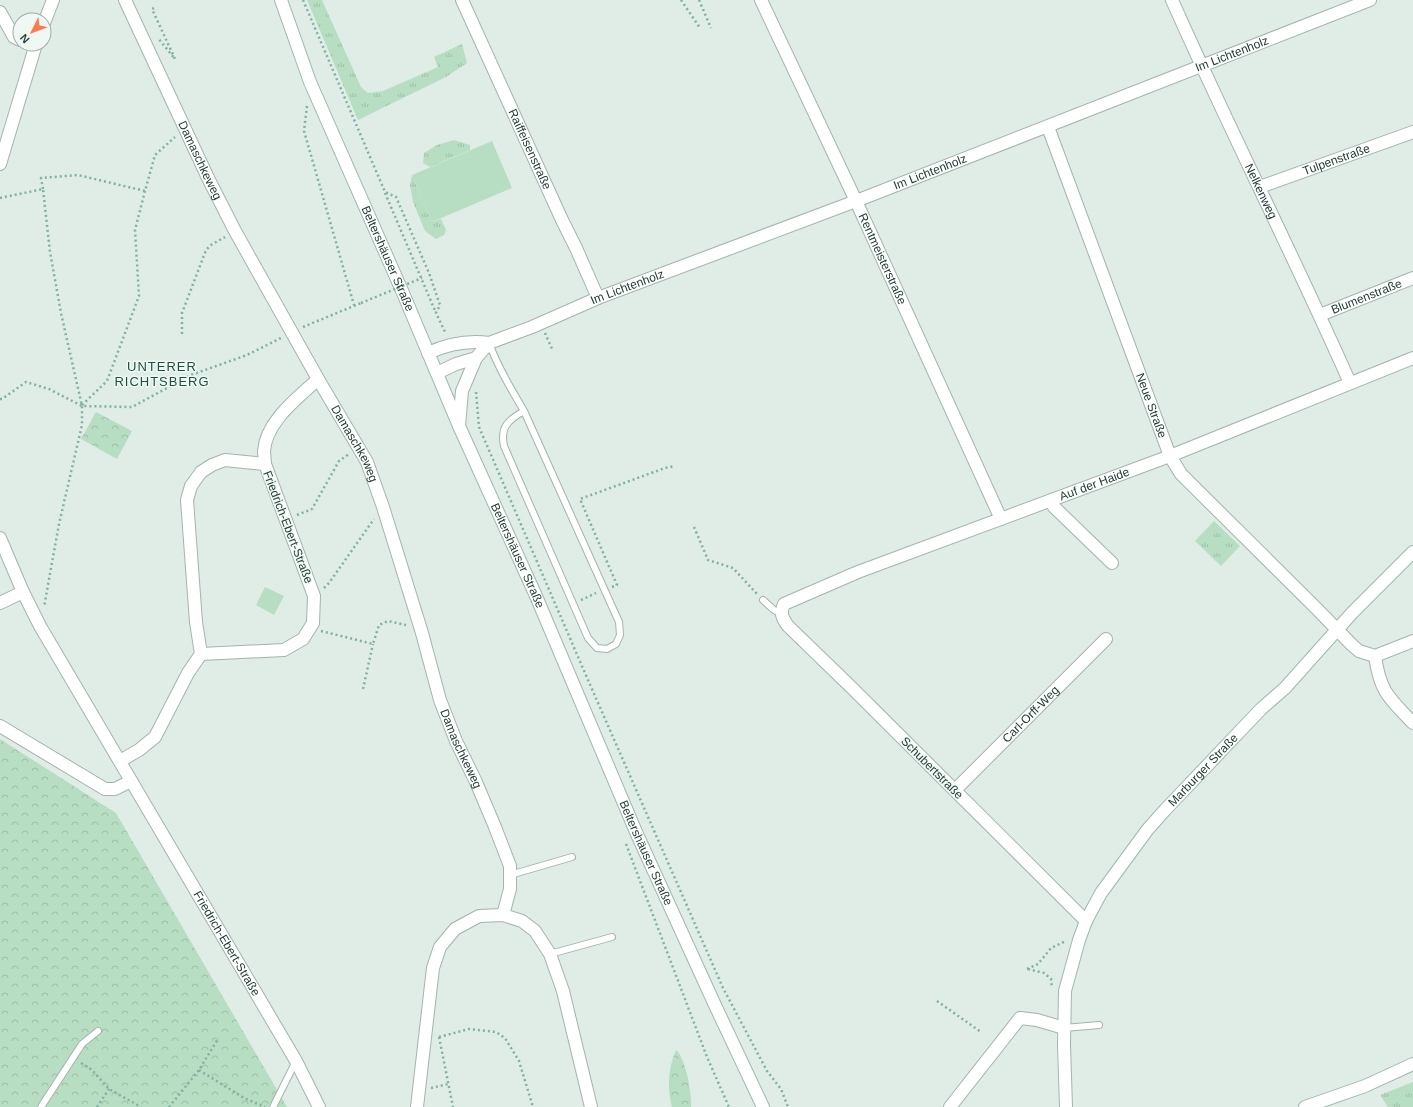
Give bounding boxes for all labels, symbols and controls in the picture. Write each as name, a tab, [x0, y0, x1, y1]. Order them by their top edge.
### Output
north arrow	[12, 12, 52, 52]
text: N	[17, 32, 32, 46]
street label: Im Lichtenholz	[1193, 33, 1270, 75]
street label: Raiffeisenstraße	[505, 107, 554, 192]
street label: Damaschkeweg	[175, 119, 225, 202]
street label: Tulpenstraße	[1301, 141, 1372, 178]
street label: Im Lichtenholz	[891, 151, 969, 193]
street label: Nelkenweg	[1242, 161, 1280, 221]
street label: Beltershäuser Straße	[359, 204, 417, 314]
street label: Rentmeisterstraße	[856, 211, 909, 307]
street label: Im Lichtenholz	[588, 267, 666, 307]
street label: Blumenstraße	[1329, 276, 1404, 317]
district label: UNTERER RICHTSBERG	[114, 359, 210, 389]
street label: Neue Straße	[1133, 371, 1170, 440]
street label: Damaschkeweg	[328, 403, 381, 484]
street label: Auf der Haide	[1058, 465, 1132, 503]
street label: Friedrich-Ebert-Straße	[260, 469, 316, 586]
street label: Beltershäuser Straße	[488, 501, 547, 610]
street label: Carl-Orff-Weg	[999, 683, 1062, 746]
street label: Damaschkeweg	[437, 707, 485, 790]
street label: Marburger Straße	[1165, 731, 1241, 809]
street label: Schubertstraße	[898, 734, 966, 802]
street label: Beltershäuser Straße	[616, 798, 676, 908]
street label: Friedrich-Ebert-Straße	[190, 888, 263, 999]

